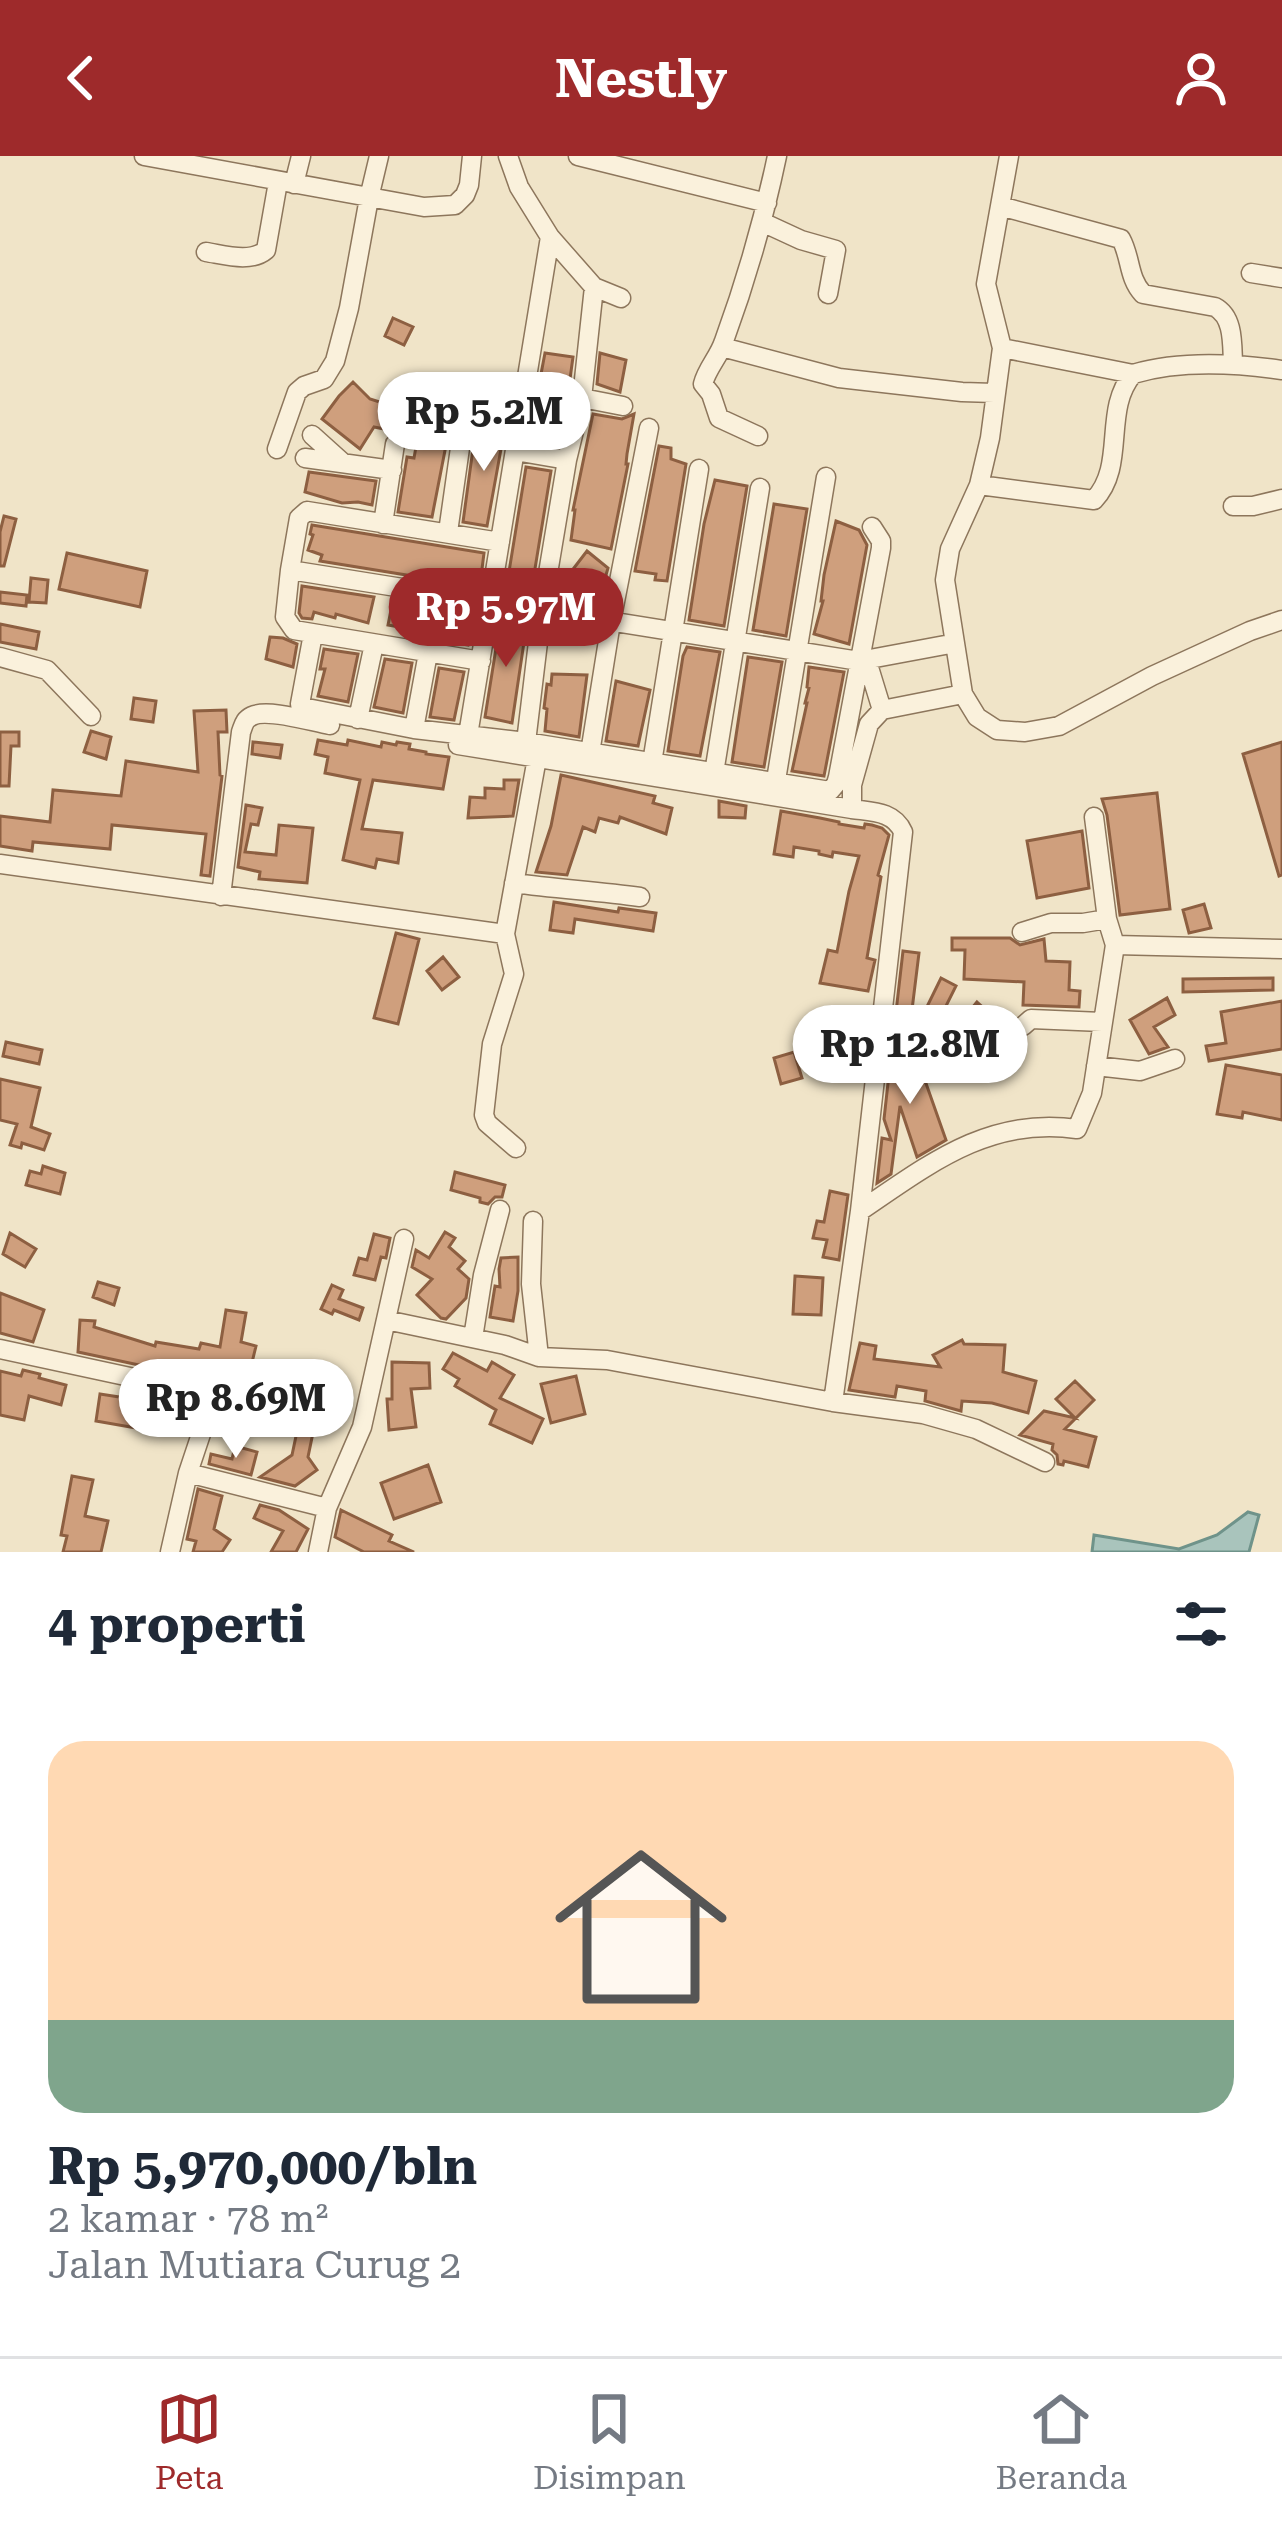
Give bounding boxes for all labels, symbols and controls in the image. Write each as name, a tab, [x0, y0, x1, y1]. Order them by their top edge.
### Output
icon: back	[48, 45, 114, 111]
icon: person	[1168, 45, 1234, 111]
text: Nestly	[555, 47, 727, 110]
pin: Rp 5.2M	[373, 372, 595, 474]
text: Rp 5.2M	[405, 388, 563, 434]
pin: Rp 5.97M	[382, 568, 630, 670]
text: Rp 5.97M	[416, 584, 596, 630]
pin: Rp 12.8M	[786, 1005, 1034, 1107]
text: Rp 12.8M	[820, 1021, 1000, 1067]
pin: Rp 8.69M	[112, 1359, 360, 1461]
text: Rp 8.69M	[146, 1375, 326, 1421]
icon: filters	[1168, 1591, 1234, 1657]
text: 4 properti	[48, 1595, 305, 1654]
icon: home	[533, 1819, 749, 2035]
text: Rp 5,970,000/bln	[48, 2137, 477, 2196]
text: 2 kamar · 78 m²	[48, 2196, 328, 2242]
text: Jalan Mutiara Curug 2	[48, 2242, 461, 2288]
tab: Peta	[155, 2386, 223, 2497]
tab: Disimpan	[533, 2386, 686, 2497]
tab: Beranda	[995, 2386, 1127, 2497]

